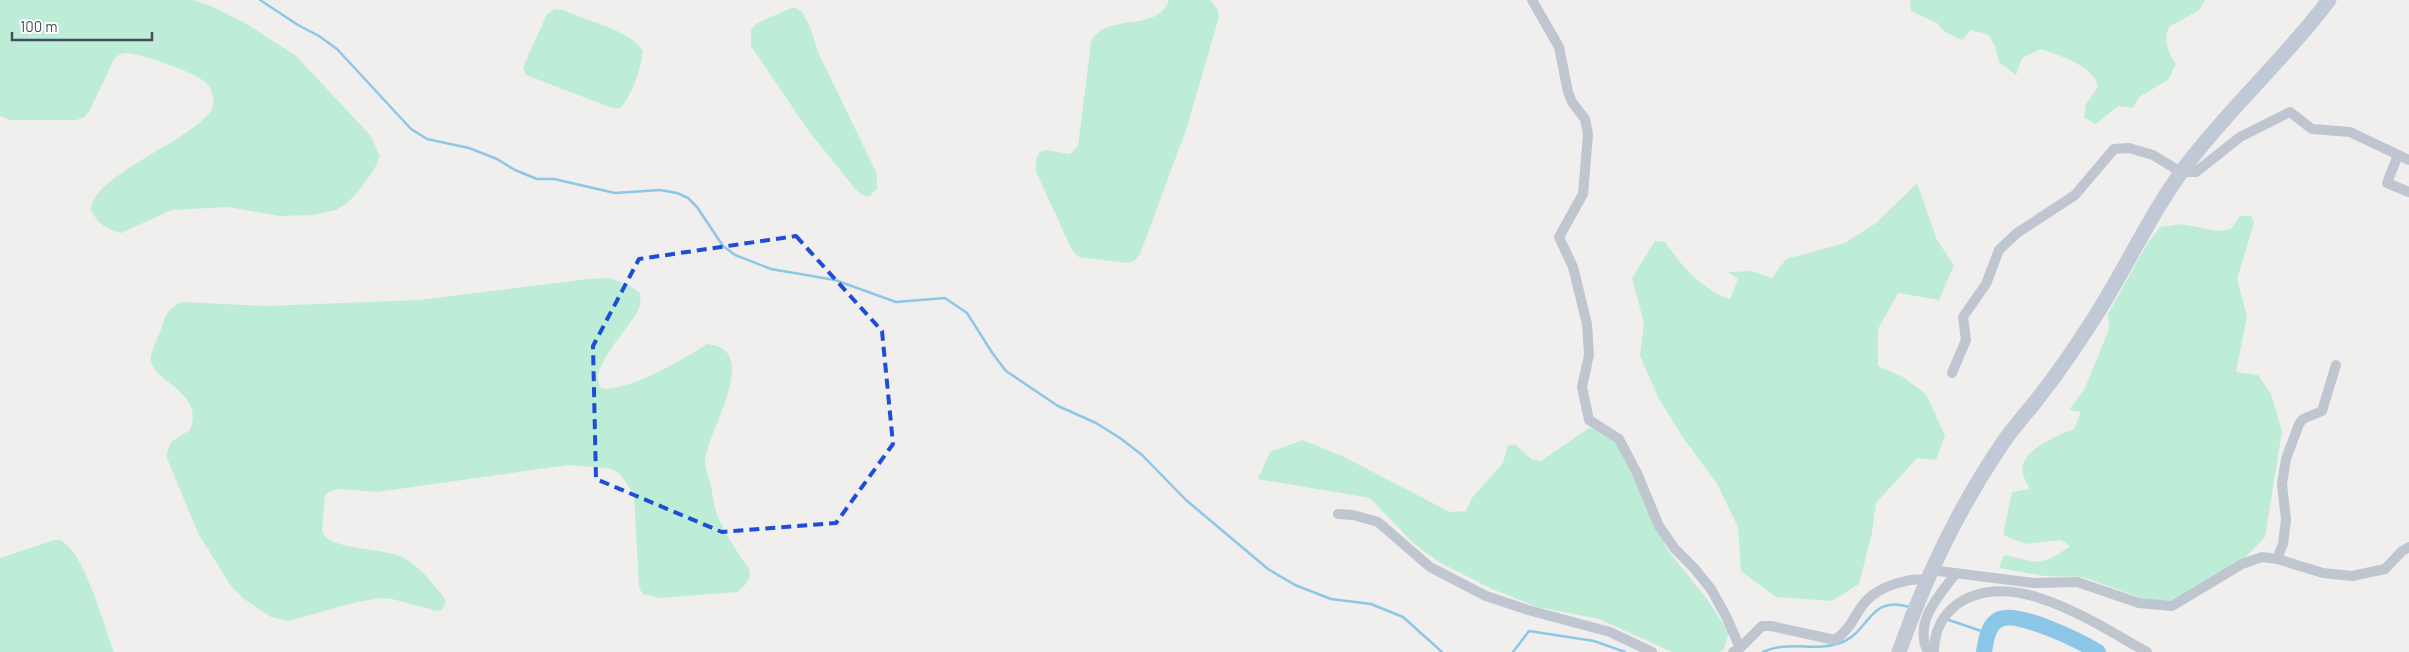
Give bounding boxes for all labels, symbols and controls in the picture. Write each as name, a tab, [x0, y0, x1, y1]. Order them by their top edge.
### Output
scale bar	[12, 10, 152, 42]
text: 100 m	[20, 17, 58, 35]

